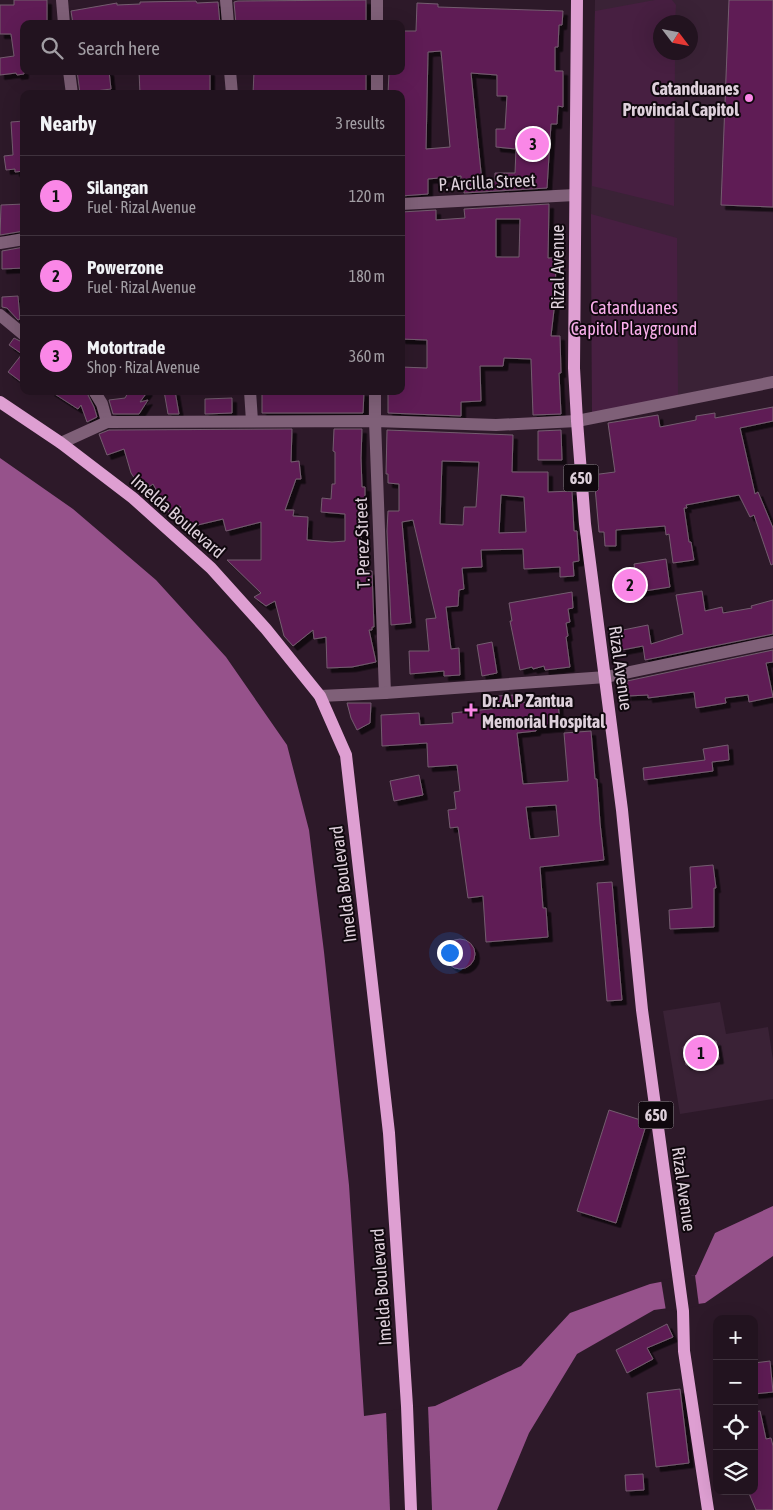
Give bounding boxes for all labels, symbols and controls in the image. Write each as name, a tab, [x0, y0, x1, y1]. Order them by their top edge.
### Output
north arrow	[653, 15, 698, 60]
search box	[20, 20, 405, 75]
icon: search	[38, 34, 66, 62]
text: Search here	[78, 37, 160, 59]
place label: Catanduanes Provincial Capitol	[623, 78, 740, 120]
marker: Catanduanes Provincial Capitol	[743, 92, 755, 104]
text: Nearby	[40, 111, 96, 135]
text: 3 results	[335, 114, 385, 132]
pin: 3	[517, 125, 549, 163]
street label: P. Arcilla Street	[438, 169, 536, 195]
text: Silangan	[87, 176, 148, 198]
text: 1	[52, 187, 60, 205]
text: 120 m	[349, 187, 385, 205]
text: Fuel · Rizal Avenue	[87, 198, 196, 216]
street label: Rizal Avenue	[547, 224, 568, 310]
text: Powerzone	[87, 256, 164, 278]
text: 2	[52, 267, 60, 285]
text: 180 m	[349, 267, 385, 285]
text: Fuel · Rizal Avenue	[87, 278, 196, 296]
park label: Catanduanes Capitol Playground	[571, 297, 697, 339]
text: Motortrade	[87, 336, 165, 358]
text: 3	[52, 347, 60, 365]
text: 360 m	[349, 347, 385, 365]
text: Shop · Rizal Avenue	[87, 358, 200, 376]
road number: 650	[564, 464, 598, 492]
street label: Imelda Boulevard	[127, 470, 229, 562]
street label: T. Perez Street	[350, 497, 374, 589]
pin: 2	[614, 566, 646, 604]
street label: Rizal Avenue	[605, 624, 637, 712]
place label: Dr. A.P Zantua Memorial Hospital	[482, 690, 605, 732]
marker: Dr. A.P Zantua Memorial Hospital	[464, 703, 478, 717]
street label: Imelda Boulevard	[325, 824, 361, 944]
your location	[437, 940, 463, 966]
pin: 1	[685, 1034, 717, 1072]
road number: 650	[638, 1102, 674, 1128]
street label: Rizal Avenue	[668, 1145, 700, 1233]
street label: Imelda Boulevard	[366, 1228, 396, 1346]
map controls	[713, 1315, 758, 1495]
button: +	[713, 1315, 758, 1360]
button: −	[713, 1360, 758, 1405]
button: locate	[713, 1405, 758, 1450]
button: layers	[713, 1450, 758, 1495]

